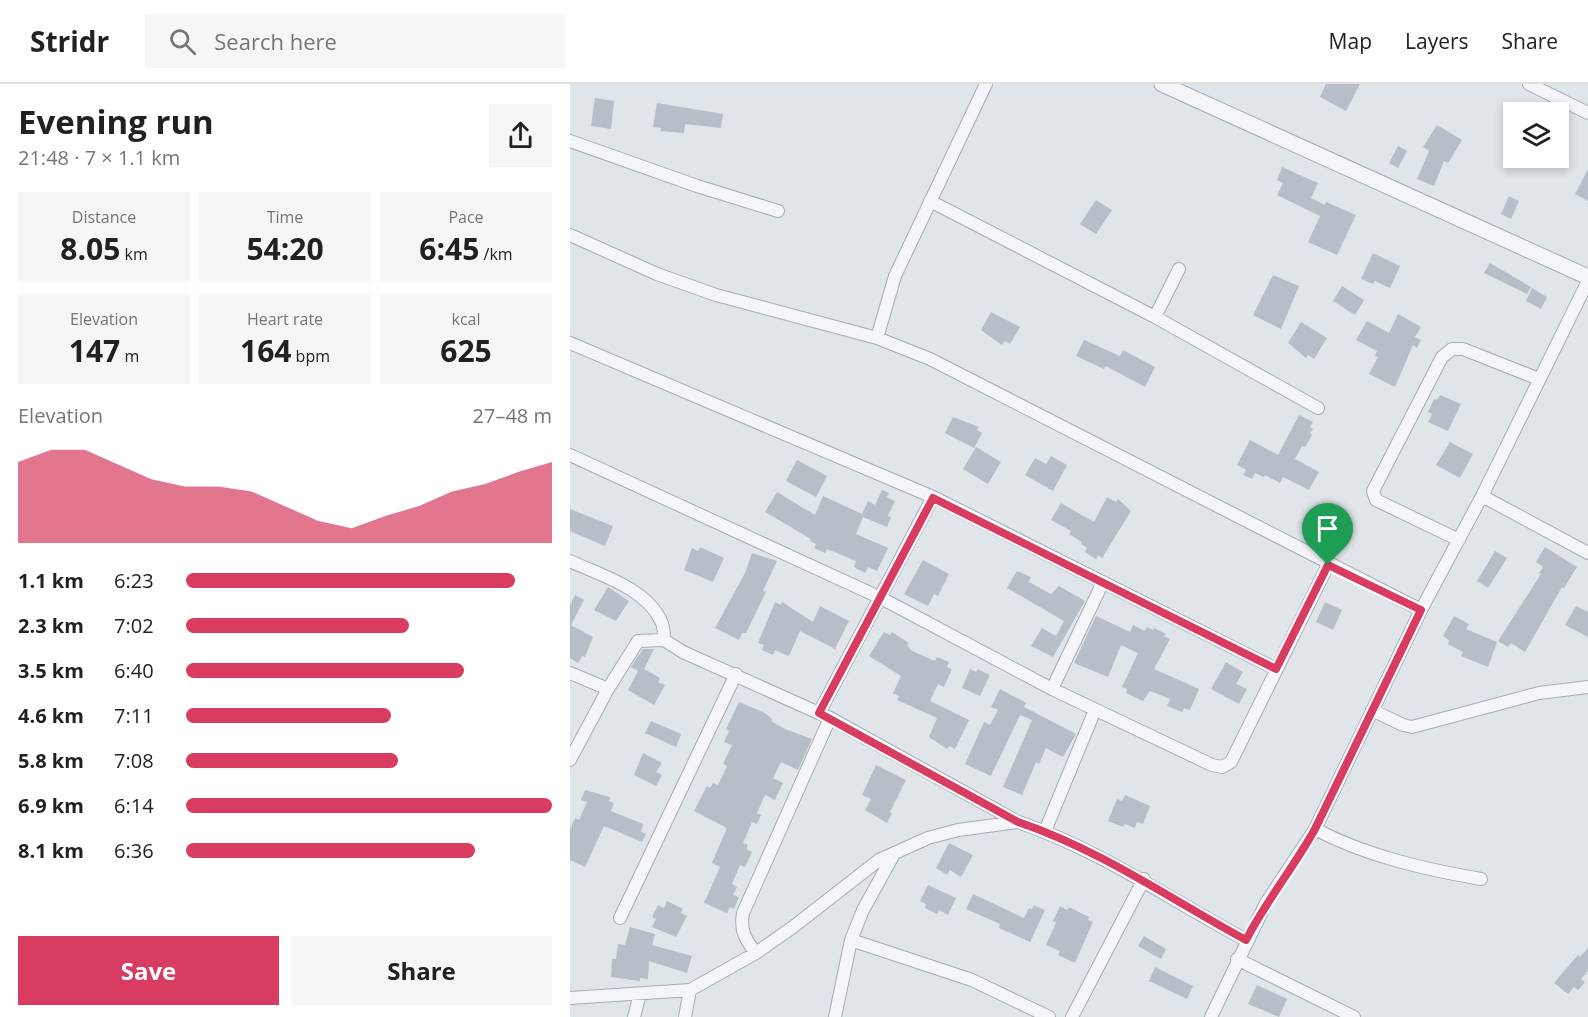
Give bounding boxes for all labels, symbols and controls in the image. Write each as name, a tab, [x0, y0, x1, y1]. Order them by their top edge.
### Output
search box	[145, 14, 565, 68]
text: Stridr	[30, 22, 109, 60]
icon: search	[166, 25, 199, 58]
text: Search here	[214, 26, 337, 56]
text: Map	[1329, 27, 1372, 55]
text: Layers	[1405, 27, 1469, 55]
text: Share	[1502, 27, 1558, 55]
text: Evening run	[18, 99, 214, 144]
map controls	[1503, 102, 1569, 168]
button: layers	[1503, 102, 1569, 168]
button: share	[489, 104, 552, 167]
text: 21:48 · 7 × 1.1 km	[18, 144, 180, 171]
text: Distance	[72, 206, 136, 228]
text: Time	[267, 206, 303, 228]
text: Pace	[448, 206, 484, 228]
text: 8.05	[60, 228, 120, 269]
text: 54:20	[246, 228, 324, 269]
text: 6:45	[419, 228, 479, 269]
text: km	[120, 243, 148, 265]
text: /km	[479, 243, 513, 265]
text: Elevation	[70, 308, 138, 330]
text: Heart rate	[247, 308, 323, 330]
text: kcal	[452, 308, 481, 330]
text: 147	[69, 330, 120, 371]
text: 164	[240, 330, 291, 371]
text: 625	[440, 330, 492, 371]
text: m	[120, 345, 139, 367]
text: bpm	[291, 345, 330, 367]
text: Elevation	[18, 402, 103, 429]
text: 27–48 m	[473, 402, 552, 429]
pin	[1302, 503, 1353, 565]
icon: arrive	[1311, 512, 1344, 545]
text: 1.1 km	[18, 567, 84, 594]
text: 6:23	[114, 567, 154, 594]
text: 2.3 km	[18, 612, 84, 639]
text: 7:02	[114, 612, 154, 639]
text: 3.5 km	[18, 657, 84, 684]
text: 6:40	[114, 657, 154, 684]
text: 4.6 km	[18, 702, 84, 729]
text: 7:11	[114, 702, 154, 729]
text: 5.8 km	[18, 747, 84, 774]
text: 7:08	[114, 747, 154, 774]
text: 6.9 km	[18, 792, 84, 819]
text: 6:14	[114, 792, 154, 819]
text: 8.1 km	[18, 837, 84, 864]
text: 6:36	[114, 837, 154, 864]
button: Save	[18, 936, 279, 1005]
button: Share	[291, 936, 552, 1005]

